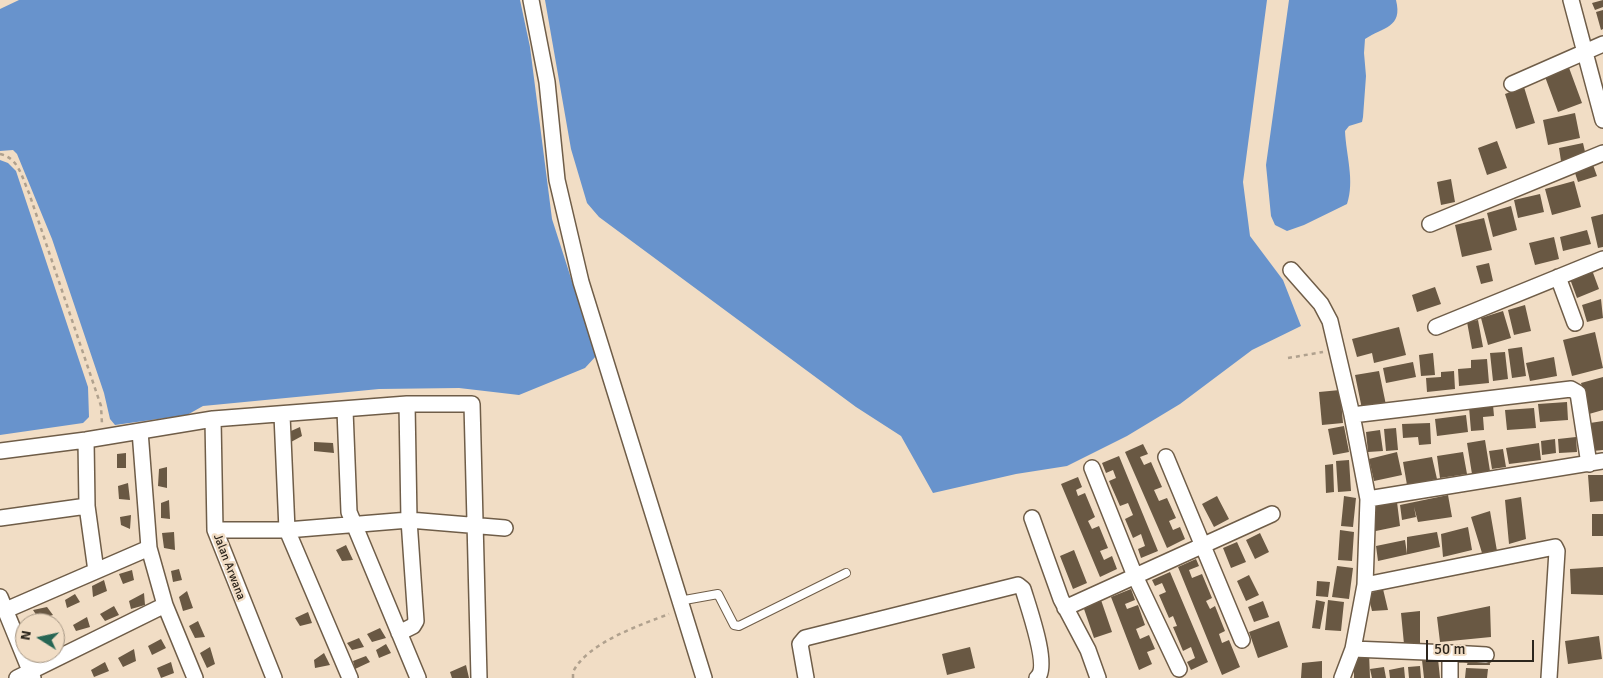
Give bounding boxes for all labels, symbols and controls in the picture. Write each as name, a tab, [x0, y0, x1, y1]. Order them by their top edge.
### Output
street label: Jalan Arwana	[210, 532, 248, 602]
north arrow	[15, 613, 65, 663]
text: N	[17, 629, 35, 642]
scale bar	[1428, 630, 1536, 662]
text: 50 m	[1434, 640, 1465, 658]

